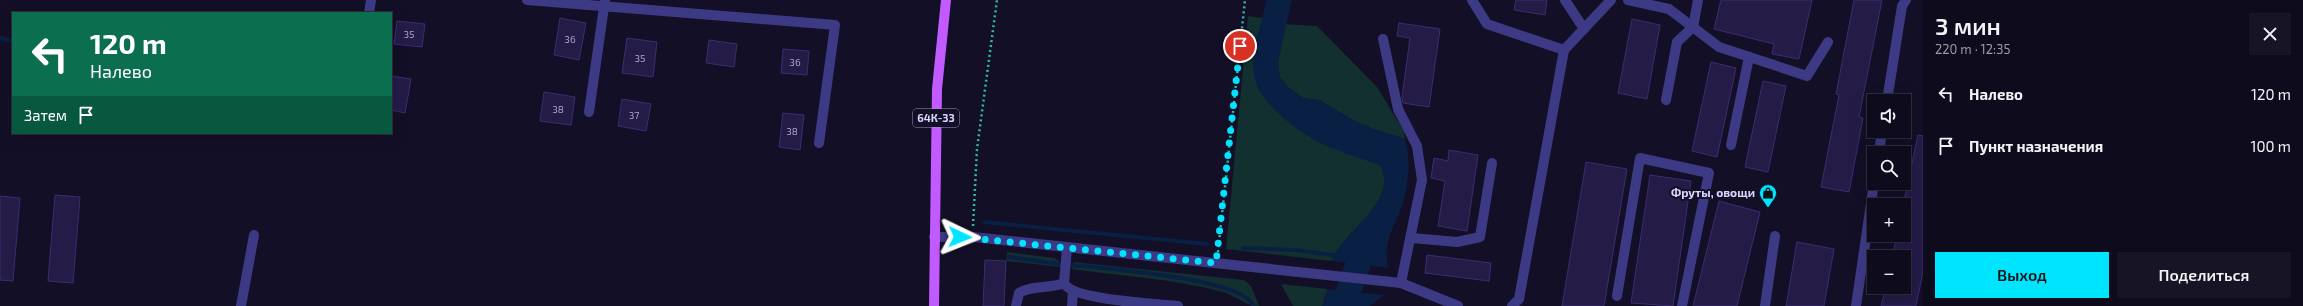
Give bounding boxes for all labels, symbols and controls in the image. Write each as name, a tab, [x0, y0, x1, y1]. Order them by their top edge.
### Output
text: 3 мин	[1935, 11, 2001, 40]
button: close	[2249, 13, 2291, 55]
text: 120 m	[90, 26, 167, 60]
icon: left	[24, 28, 76, 80]
house number: 35	[404, 28, 414, 40]
pin	[1223, 29, 1257, 63]
house number: 36	[564, 33, 576, 45]
icon: arrive	[1229, 35, 1251, 57]
text: 220 m · 12:35	[1935, 41, 2010, 57]
house number: 35	[635, 52, 645, 64]
house number: 36	[789, 56, 801, 68]
text: Налево	[90, 60, 152, 82]
icon: left	[1935, 83, 1957, 105]
text: Налево	[1969, 85, 2023, 103]
text: 120 m	[2251, 85, 2291, 103]
map controls	[1867, 94, 1911, 294]
button: sound	[1867, 94, 1911, 138]
house number: 38	[552, 103, 564, 115]
icon: arrive	[75, 104, 97, 126]
text: Затем	[24, 106, 67, 124]
house number: 37	[629, 109, 639, 121]
road number: 64К-33	[913, 109, 959, 127]
house number: 38	[786, 125, 798, 137]
icon: arrive	[1935, 135, 1957, 157]
text: Пункт назначения	[1969, 137, 2103, 155]
text: 100 m	[2250, 137, 2291, 155]
button: search	[1867, 146, 1911, 190]
shop icon: Фруты, овощи	[1758, 183, 1778, 208]
place label: Фруты, овощи	[1671, 185, 1755, 199]
button: +	[1867, 198, 1911, 242]
position arrow	[939, 216, 981, 258]
button: −	[1867, 250, 1911, 294]
button: Выход	[1935, 252, 2109, 298]
button: Поделиться	[2117, 252, 2291, 298]

